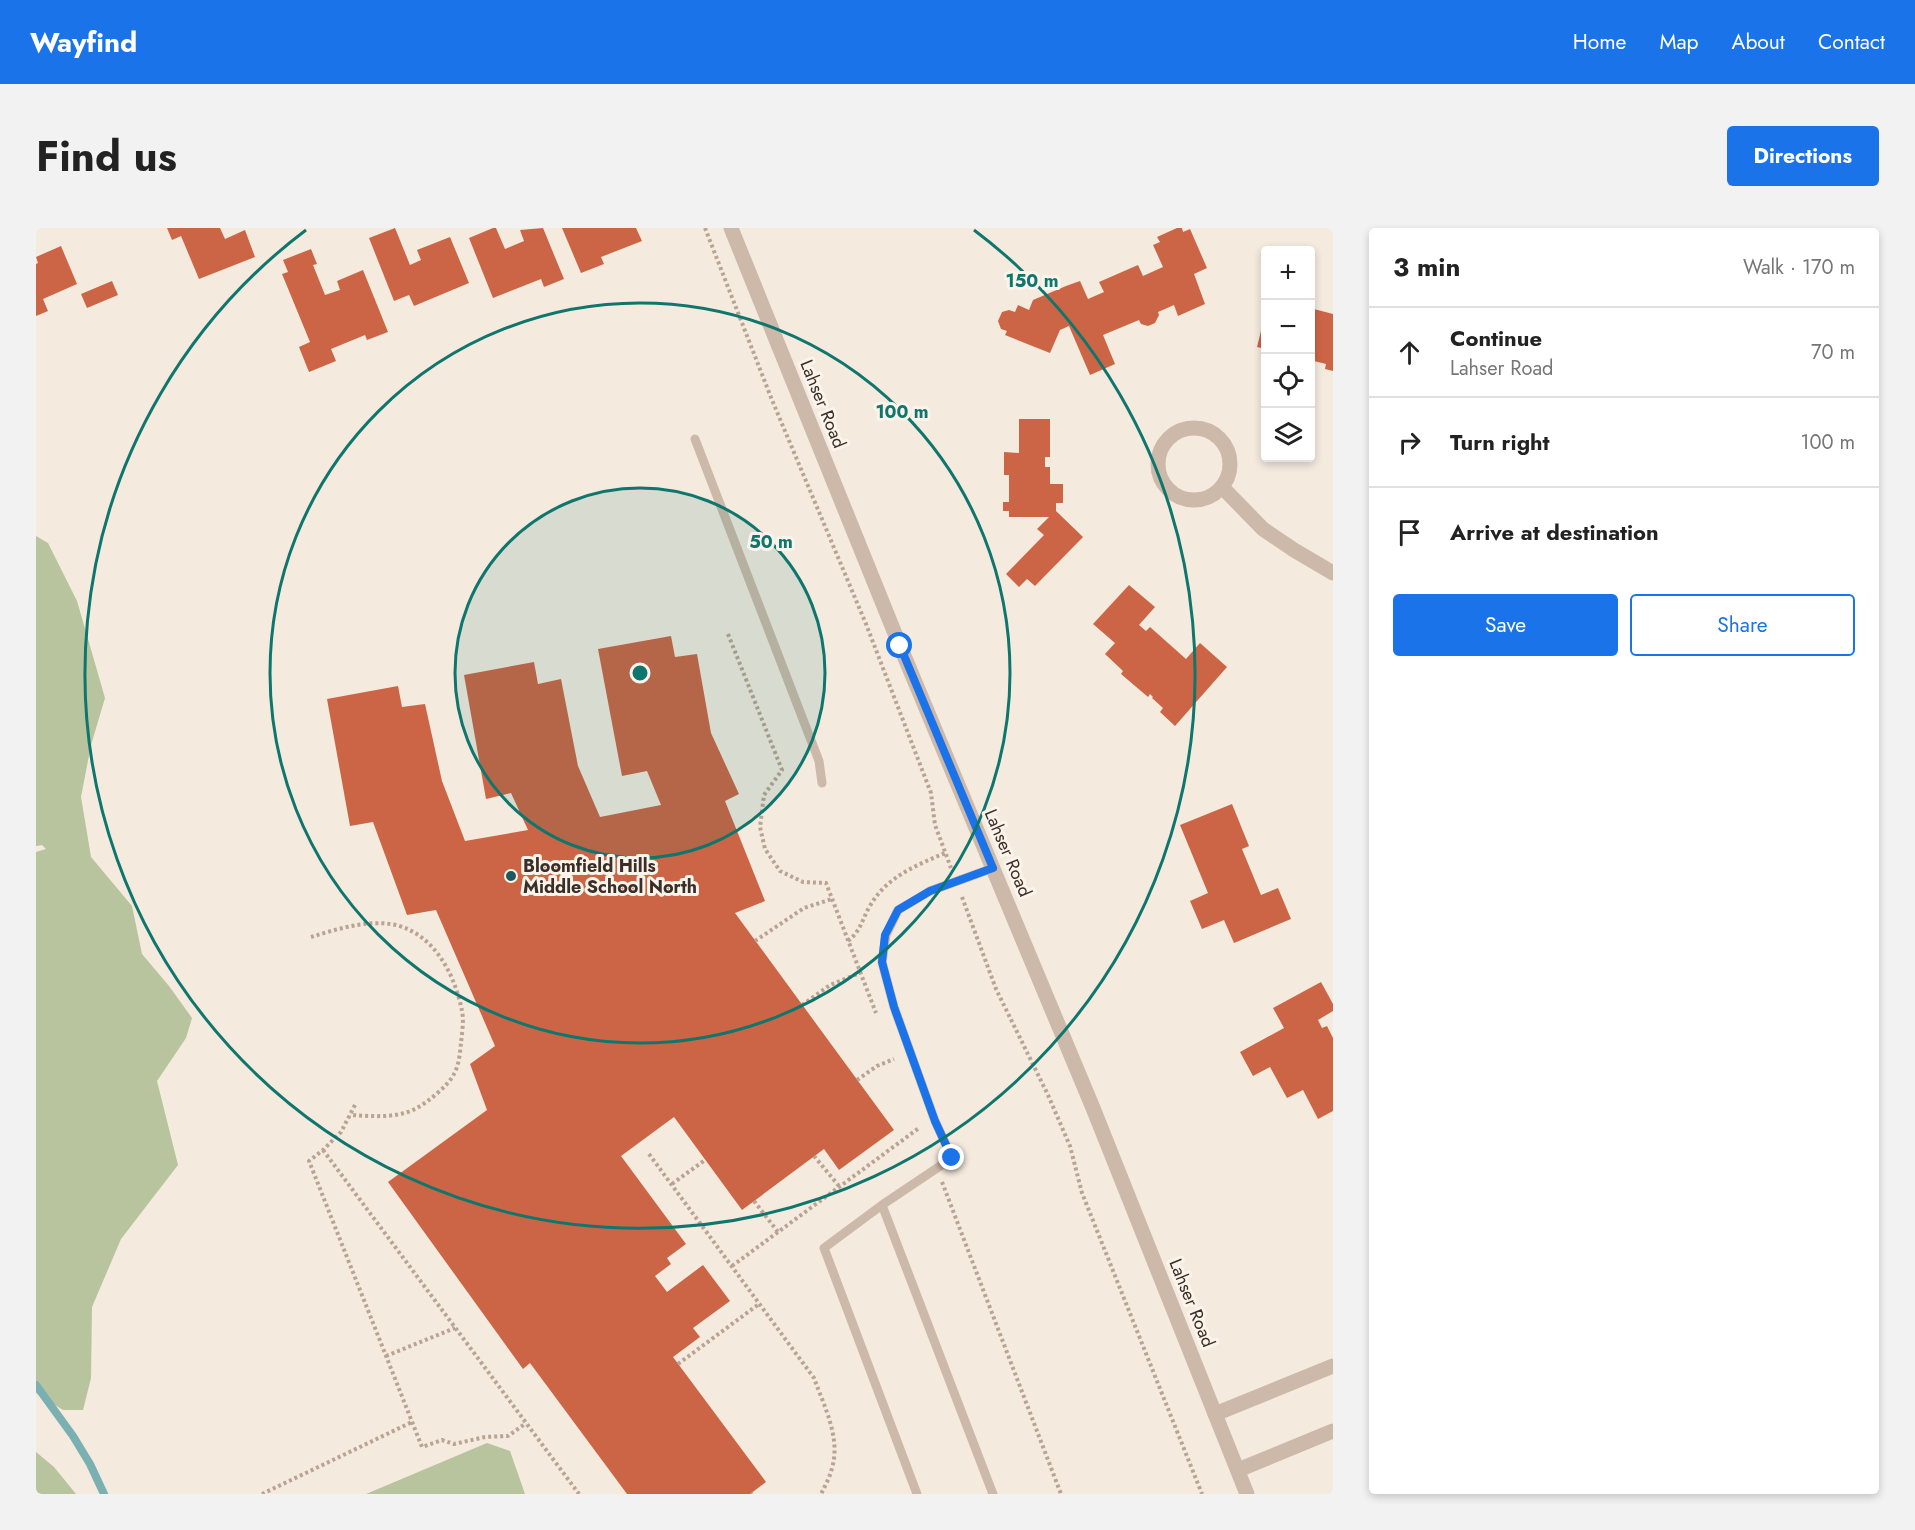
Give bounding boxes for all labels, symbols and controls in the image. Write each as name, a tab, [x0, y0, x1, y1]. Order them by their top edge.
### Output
text: Wayfind	[30, 22, 137, 63]
text: Home	[1573, 27, 1626, 57]
text: Map	[1659, 27, 1699, 57]
text: About	[1732, 27, 1785, 57]
text: Contact	[1818, 27, 1885, 57]
text: Find us	[36, 126, 177, 187]
button: Directions	[1727, 126, 1879, 186]
map controls	[1261, 246, 1315, 462]
button: +	[1261, 246, 1315, 300]
text: 3 min	[1393, 248, 1460, 286]
text: Walk · 170 m	[1743, 253, 1855, 282]
text: 150 m	[1006, 268, 1058, 294]
button: −	[1261, 300, 1315, 354]
text: Continue	[1450, 322, 1542, 354]
icon: ahead	[1393, 336, 1426, 369]
text: 70 m	[1811, 338, 1855, 367]
button: locate	[1261, 354, 1315, 408]
text: Lahser Road	[1450, 354, 1553, 383]
street label: Lahser Road	[794, 356, 852, 452]
text: 100 m	[875, 399, 929, 425]
button: layers	[1261, 408, 1315, 462]
icon: right	[1393, 426, 1426, 459]
text: Turn right	[1450, 426, 1550, 458]
text: 100 m	[1800, 428, 1855, 457]
icon: arrive	[1393, 516, 1426, 549]
text: Arrive at destination	[1450, 516, 1659, 548]
text: 50 m	[749, 529, 793, 555]
button: Save	[1393, 594, 1618, 656]
button: Share	[1630, 594, 1855, 656]
route start	[886, 632, 912, 658]
centre of rings	[630, 663, 650, 683]
street label: Lahser Road	[978, 805, 1038, 901]
place label: Bloomfield Hills Middle School North	[523, 853, 697, 900]
marker: Bloomfield Hills Middle School North	[504, 869, 518, 883]
route end	[938, 1144, 964, 1170]
street label: Lahser Road	[1163, 1255, 1221, 1351]

